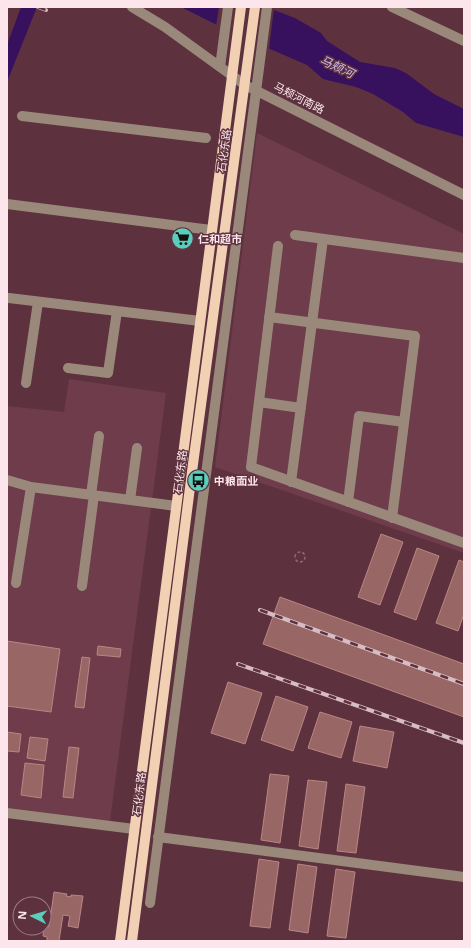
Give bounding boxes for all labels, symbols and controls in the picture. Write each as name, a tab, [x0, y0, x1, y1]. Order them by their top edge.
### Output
water label: 马颊河	[317, 51, 359, 83]
street label: 马颊河南路	[271, 78, 327, 117]
street label: 石化东路	[213, 128, 234, 174]
supermarket icon: 仁和超市	[170, 226, 196, 252]
place label: 仁和超市	[198, 231, 242, 246]
street label: 石化东路	[169, 449, 190, 495]
bus stop icon: 中粮面业	[186, 468, 212, 494]
place label: 中粮面业	[214, 473, 258, 488]
street label: 石化东路	[128, 771, 149, 817]
north arrow	[12, 896, 52, 936]
text: N	[14, 910, 29, 920]

